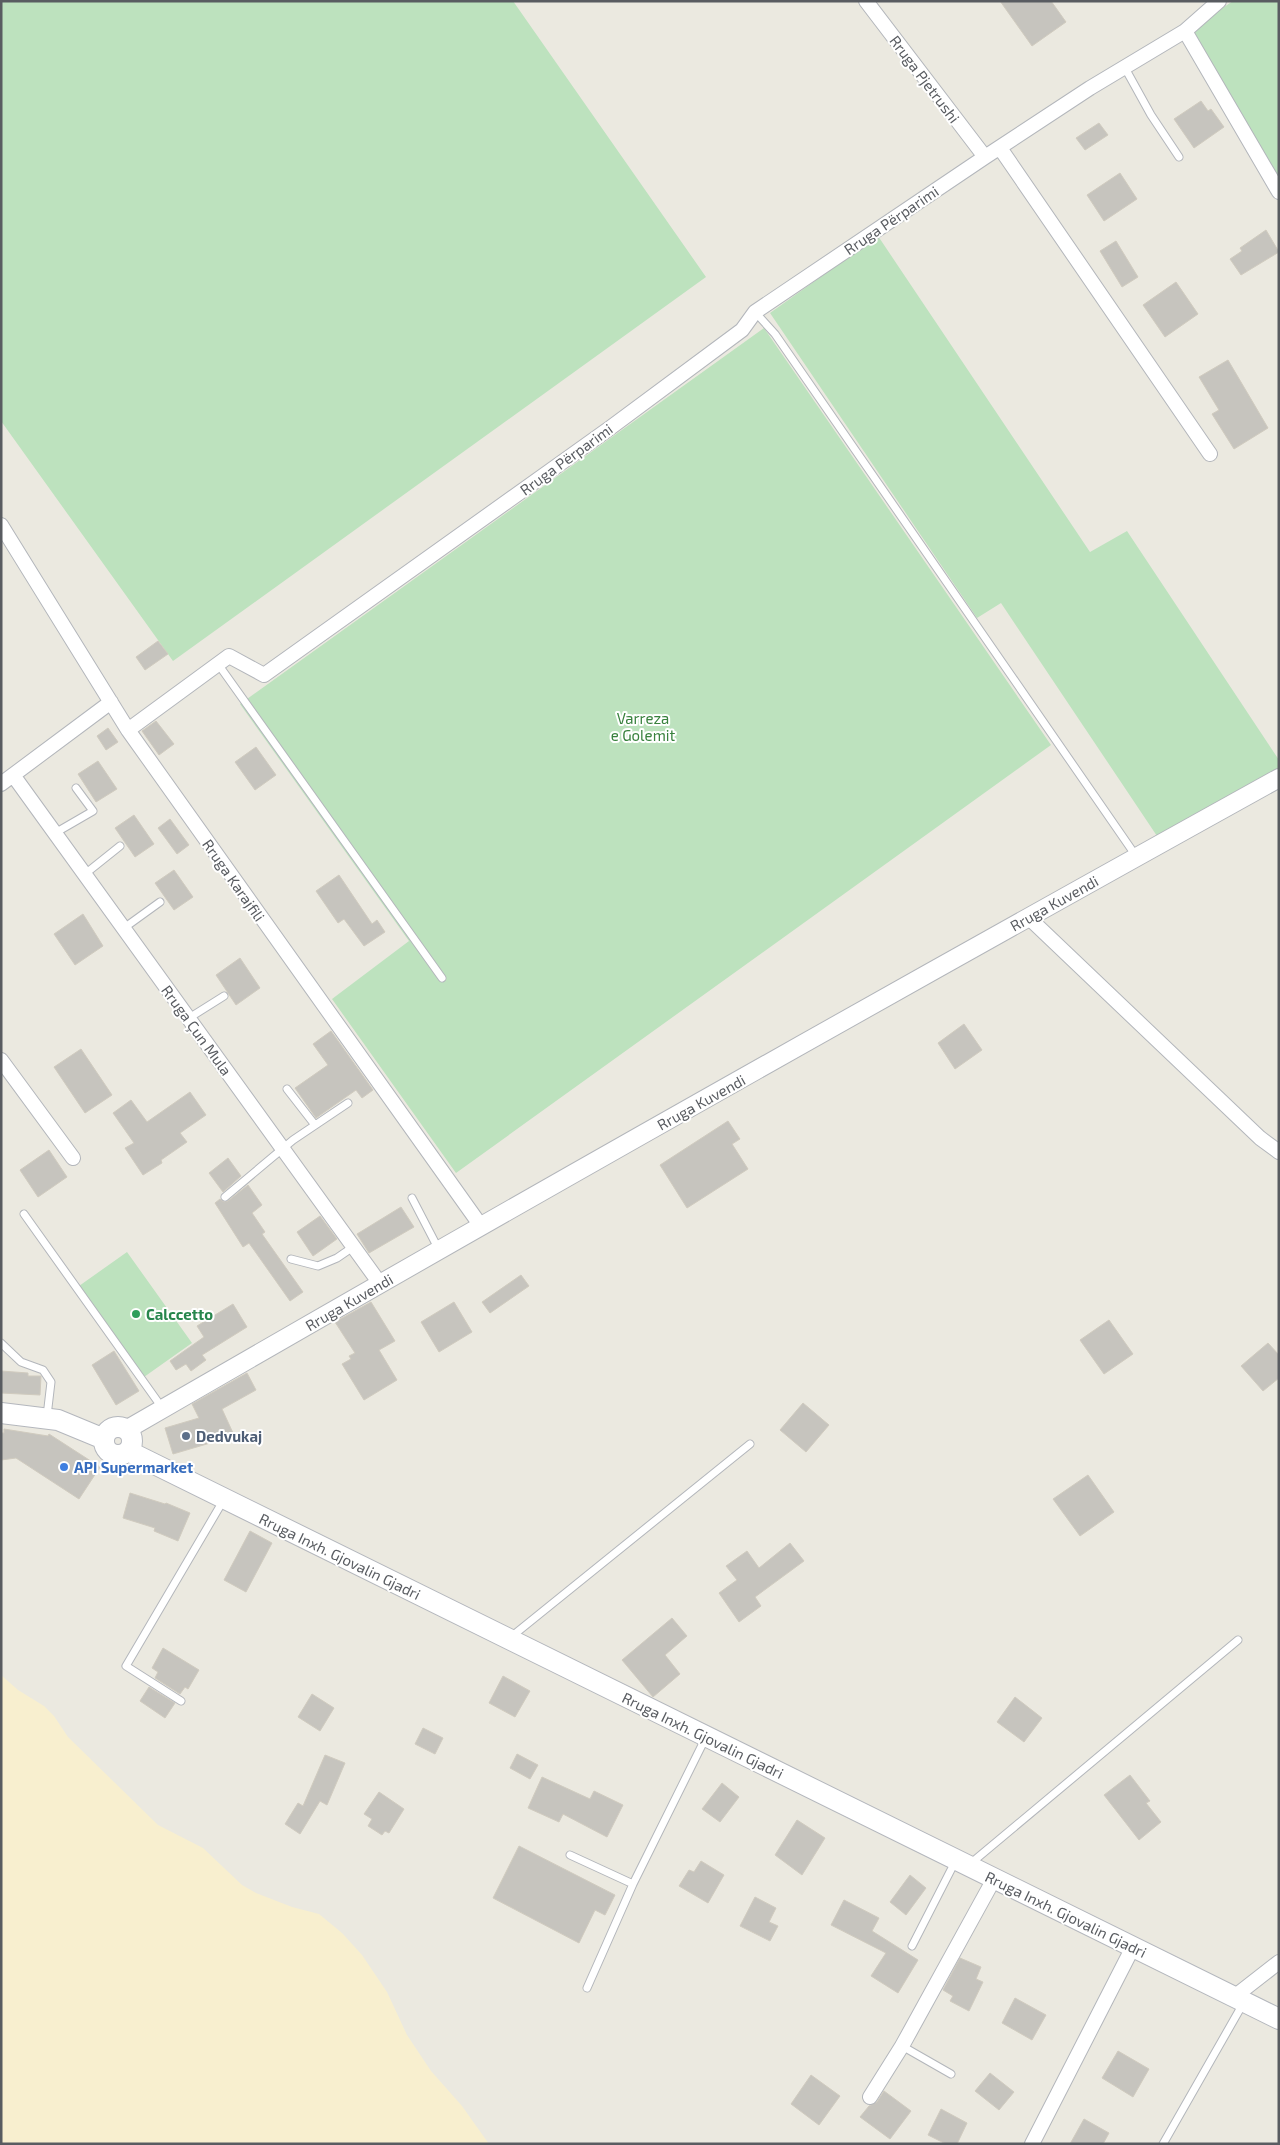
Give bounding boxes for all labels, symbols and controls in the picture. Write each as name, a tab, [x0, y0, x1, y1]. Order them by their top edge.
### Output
street label: Rruga Pjetrushi	[886, 32, 964, 127]
street label: Rruga Përparimi	[840, 182, 942, 258]
street label: Rruga Përparimi	[516, 419, 616, 499]
park label: Varreza e Golemit	[611, 709, 675, 744]
street label: Rruga Karajfili	[198, 835, 269, 925]
street label: Rruga Kuvendi	[1007, 871, 1101, 935]
street label: Rruga Çun Mula	[157, 981, 236, 1079]
street label: Rruga Kuvendi	[654, 1070, 748, 1134]
street label: Rruga Kuvendi	[302, 1270, 396, 1334]
place label: Calccetto	[146, 1305, 213, 1323]
marker: Calccetto	[130, 1308, 142, 1320]
place label: Dedvukaj	[196, 1427, 262, 1445]
marker: Dedvukaj	[180, 1430, 192, 1442]
place label: API Supermarket	[74, 1458, 193, 1476]
marker: API Supermarket	[58, 1461, 70, 1473]
street label: Rruga Inxh. Gjovalin Gjadri	[256, 1509, 424, 1604]
street label: Rruga Inxh. Gjovalin Gjadri	[619, 1688, 787, 1783]
street label: Rruga Inxh. Gjovalin Gjadri	[982, 1867, 1150, 1962]

